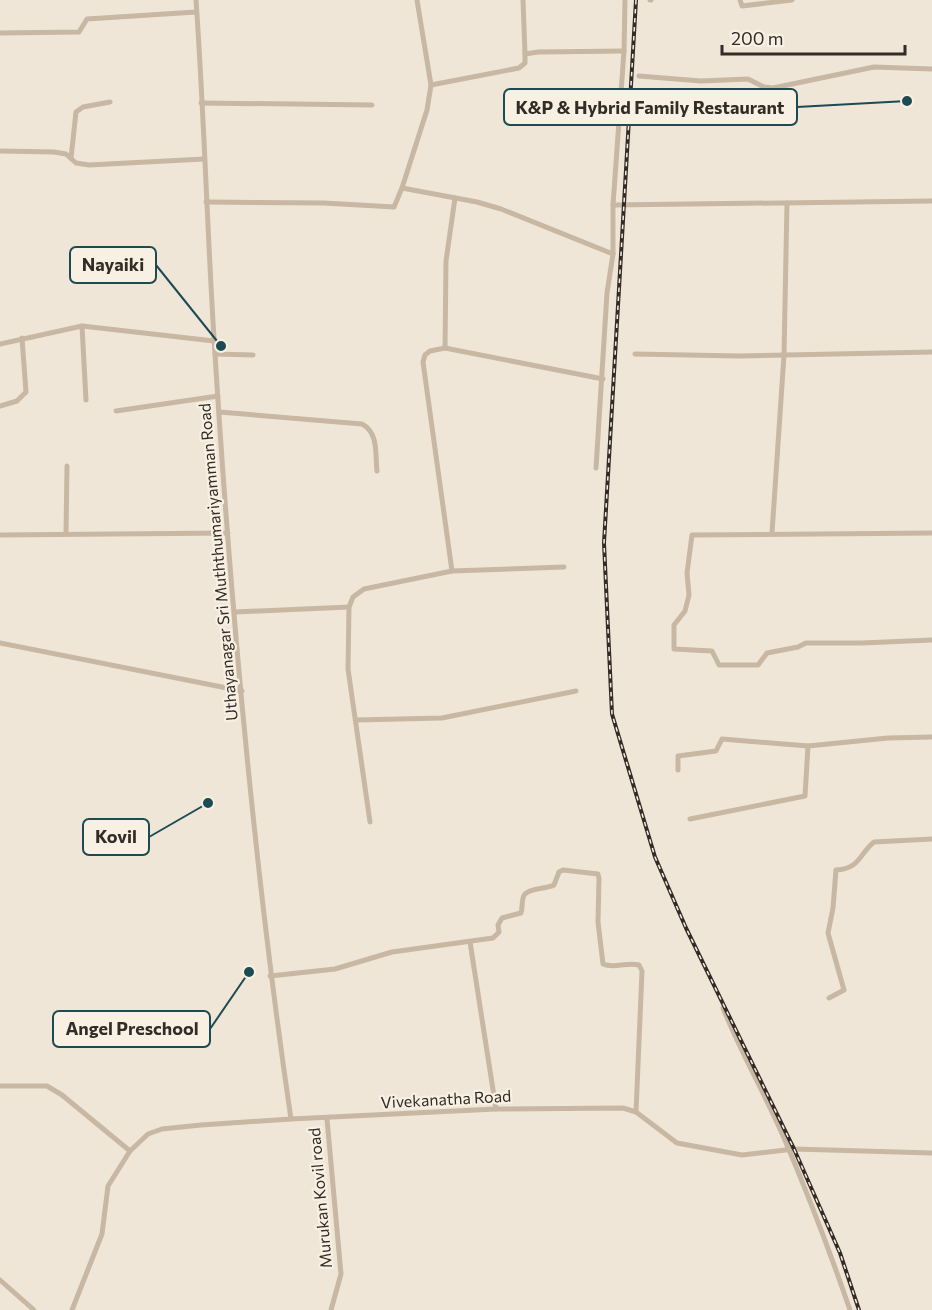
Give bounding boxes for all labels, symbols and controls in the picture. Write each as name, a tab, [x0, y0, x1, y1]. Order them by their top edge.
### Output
scale bar	[722, 18, 905, 56]
text: 200 m	[731, 27, 784, 49]
callout: K&P & Hybrid Family Restaurant	[504, 89, 797, 125]
text: K&P & Hybrid Family Restaurant	[516, 96, 785, 118]
callout: Nayaiki	[70, 247, 156, 283]
text: Nayaiki	[82, 253, 144, 275]
street label: Uthayanagar Sri Muththumariyamman Road	[194, 402, 241, 722]
callout: Kovil	[83, 819, 149, 855]
text: Kovil	[95, 825, 137, 847]
callout: Angel Preschool	[53, 1011, 210, 1047]
text: Angel Preschool	[65, 1017, 199, 1039]
street label: Vivekanatha Road	[380, 1086, 512, 1111]
street label: Murukan Kovil road	[304, 1127, 335, 1269]

